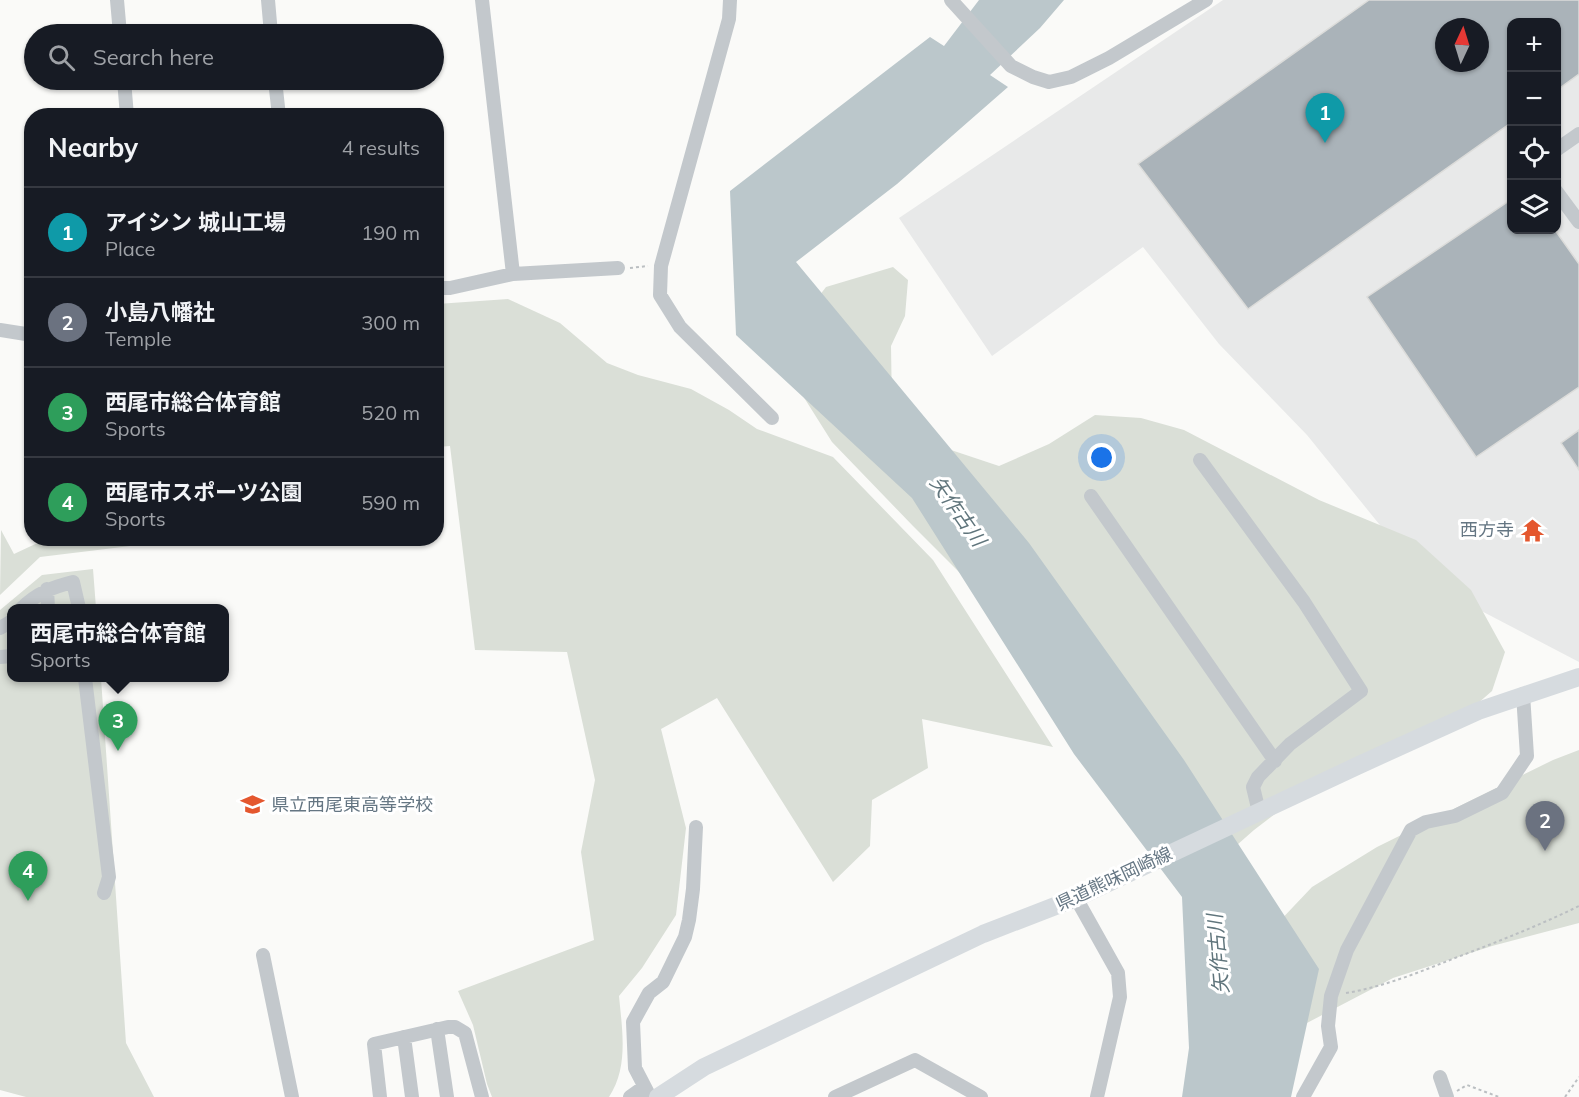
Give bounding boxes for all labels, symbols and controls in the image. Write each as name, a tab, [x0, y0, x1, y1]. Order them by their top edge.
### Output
north arrow	[1435, 18, 1489, 72]
map controls	[1507, 18, 1561, 234]
button: +	[1507, 18, 1561, 72]
search box	[24, 24, 444, 90]
icon: search	[45, 41, 78, 74]
text: Search here	[93, 43, 214, 71]
button: −	[1507, 72, 1561, 126]
pin: 1	[1306, 94, 1344, 143]
button: locate	[1507, 126, 1561, 180]
text: Nearby	[48, 131, 138, 164]
text: 4 results	[342, 135, 420, 160]
button: layers	[1507, 180, 1561, 234]
text: アイシン 城山工場	[105, 208, 286, 236]
text: 1	[62, 220, 74, 245]
text: 190 m	[361, 220, 420, 245]
text: Place	[105, 236, 155, 261]
text: 小島八幡社	[105, 298, 215, 326]
text: 2	[62, 310, 74, 335]
text: 300 m	[361, 310, 420, 335]
text: Temple	[105, 326, 172, 351]
text: 西尾市総合体育館	[105, 388, 281, 416]
text: 3	[62, 400, 74, 425]
text: 520 m	[361, 400, 420, 425]
text: Sports	[105, 416, 166, 441]
your location	[1087, 443, 1116, 472]
water label: 矢作古川	[925, 471, 993, 552]
text: 西尾市スポーツ公園	[105, 478, 303, 506]
text: 4	[62, 490, 74, 515]
text: 590 m	[361, 490, 420, 515]
text: Sports	[105, 506, 166, 531]
temple icon: 西方寺	[1519, 517, 1545, 543]
place label: 西方寺	[1460, 518, 1514, 541]
popup	[7, 604, 229, 682]
text: 西尾市総合体育館	[30, 619, 206, 647]
text: Sports	[30, 647, 91, 672]
pin: 3	[98, 702, 138, 751]
school or university icon: 県立西尾東高等学校	[240, 792, 266, 818]
place label: 県立西尾東高等学校	[271, 793, 433, 816]
pin: 2	[1526, 802, 1564, 851]
street label: 県道熊味岡崎線	[1052, 841, 1176, 916]
pin: 4	[9, 852, 48, 901]
water label: 矢作古川	[1201, 911, 1233, 995]

